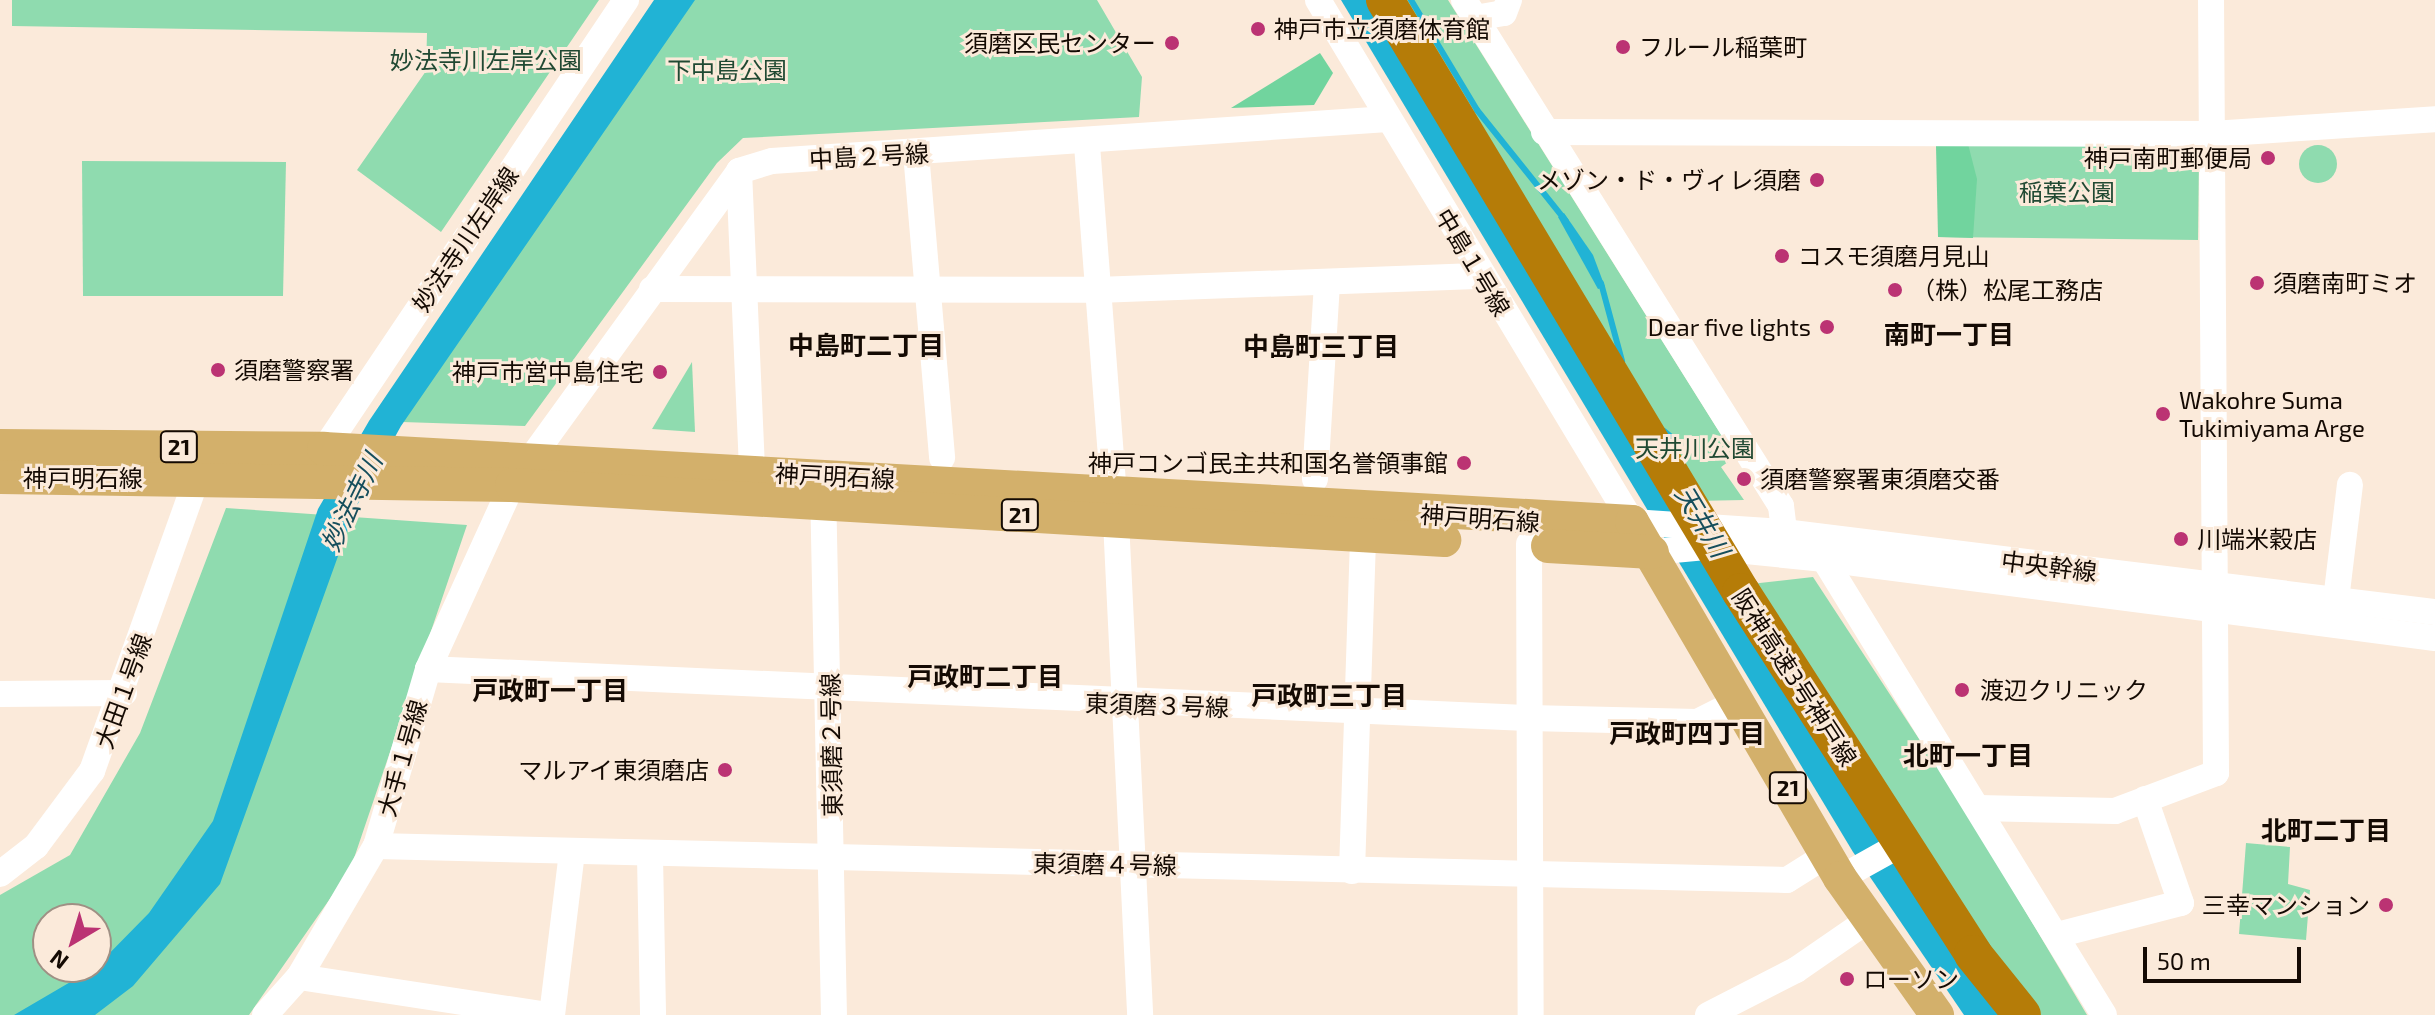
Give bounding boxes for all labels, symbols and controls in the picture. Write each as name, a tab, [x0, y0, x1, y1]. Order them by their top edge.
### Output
place label: 神戸市立須磨体育館	[1274, 15, 1490, 43]
marker: 神戸市立須磨体育館	[1249, 20, 1267, 38]
place label: 須磨区民センター	[964, 29, 1156, 57]
place label: フルール稲葉町	[1639, 33, 1807, 61]
marker: 須磨区民センター	[1163, 34, 1181, 52]
marker: フルール稲葉町	[1614, 38, 1632, 56]
park label: 妙法寺川左岸公園	[390, 46, 582, 74]
park label: 下中島公園	[667, 56, 787, 84]
street label: 中島２号線	[808, 138, 930, 174]
place label: 神戸南町郵便局	[2084, 144, 2252, 172]
marker: 神戸南町郵便局	[2259, 149, 2277, 167]
street label: 妙法寺川左岸線	[406, 161, 524, 317]
place label: メゾン・ド・ヴィレ須磨	[1537, 166, 1801, 194]
marker: メゾン・ド・ヴィレ須磨	[1808, 171, 1826, 189]
park label: 稲葉公園	[2019, 178, 2115, 206]
street label: 中島１号線	[1430, 203, 1516, 321]
place label: コスモ須磨月見山	[1798, 242, 1990, 270]
marker: コスモ須磨月見山	[1773, 247, 1791, 265]
place label: 須磨南町ミオ	[2273, 269, 2417, 297]
marker: 須磨南町ミオ	[2248, 274, 2266, 292]
place label: （株）松尾工務店	[1911, 276, 2103, 304]
marker: （株）松尾工務店	[1886, 281, 1904, 299]
place label: Dear five lights	[1647, 313, 1811, 341]
marker: Dear five lights	[1818, 318, 1836, 336]
district label: 南町一丁目	[1884, 318, 2014, 350]
district label: 中島町二丁目	[788, 329, 944, 361]
district label: 中島町三丁目	[1243, 330, 1399, 362]
place label: 須磨警察署	[234, 356, 354, 384]
place label: 神戸市営中島住宅	[452, 358, 644, 386]
marker: 須磨警察署	[209, 361, 227, 379]
marker: 神戸市営中島住宅	[651, 363, 669, 381]
place label: Wakohre Suma Tukimiyama Arge	[2179, 386, 2366, 442]
marker: Wakohre Suma Tukimiyama Arge	[2154, 405, 2172, 423]
road number: 21	[159, 429, 199, 465]
park label: 天井川公園	[1635, 434, 1755, 462]
water label: 妙法寺川	[314, 448, 388, 556]
place label: 神戸コンゴ民主共和国名誉領事館	[1088, 449, 1448, 477]
marker: 神戸コンゴ民主共和国名誉領事館	[1455, 454, 1473, 472]
street label: 神戸明石線	[774, 458, 896, 494]
street label: 神戸明石線	[23, 464, 143, 492]
place label: 須磨警察署東須磨交番	[1760, 465, 2000, 493]
marker: 須磨警察署東須磨交番	[1735, 470, 1753, 488]
water label: 天井川	[1670, 480, 1736, 562]
road number: 21	[1000, 497, 1040, 533]
street label: 神戸明石線	[1419, 499, 1541, 537]
place label: 川端米穀店	[2197, 525, 2317, 553]
marker: 川端米穀店	[2172, 530, 2190, 548]
street label: 中央幹線	[2000, 546, 2098, 586]
street label: 阪神高速3号神戸線	[1727, 583, 1863, 771]
street label: 大田１号線	[89, 630, 157, 752]
district label: 戸政町二丁目	[907, 660, 1063, 692]
street label: 東須磨２号線	[815, 673, 847, 817]
district label: 戸政町一丁目	[472, 674, 628, 706]
place label: 渡辺クリニック	[1980, 676, 2148, 704]
district label: 戸政町三丁目	[1251, 679, 1407, 711]
marker: 渡辺クリニック	[1951, 679, 1973, 701]
street label: 東須磨３号線	[1085, 688, 1229, 722]
street label: 大手１号線	[372, 696, 432, 820]
district label: 戸政町四丁目	[1609, 717, 1765, 749]
district label: 北町一丁目	[1903, 739, 2033, 771]
place label: マルアイ東須磨店	[517, 756, 709, 784]
marker: マルアイ東須磨店	[716, 761, 734, 779]
road number: 21	[1768, 770, 1808, 806]
district label: 北町二丁目	[2261, 814, 2391, 846]
street label: 東須磨４号線	[1033, 848, 1177, 880]
place label: 三幸マンション	[2202, 891, 2370, 919]
marker: 三幸マンション	[2377, 896, 2395, 914]
north arrow	[32, 903, 112, 983]
scale bar	[2147, 931, 2305, 981]
text: N	[44, 945, 73, 975]
text: 50 m	[2157, 946, 2211, 975]
place label: ローソン	[1863, 965, 1959, 993]
marker: ローソン	[1838, 970, 1856, 988]

